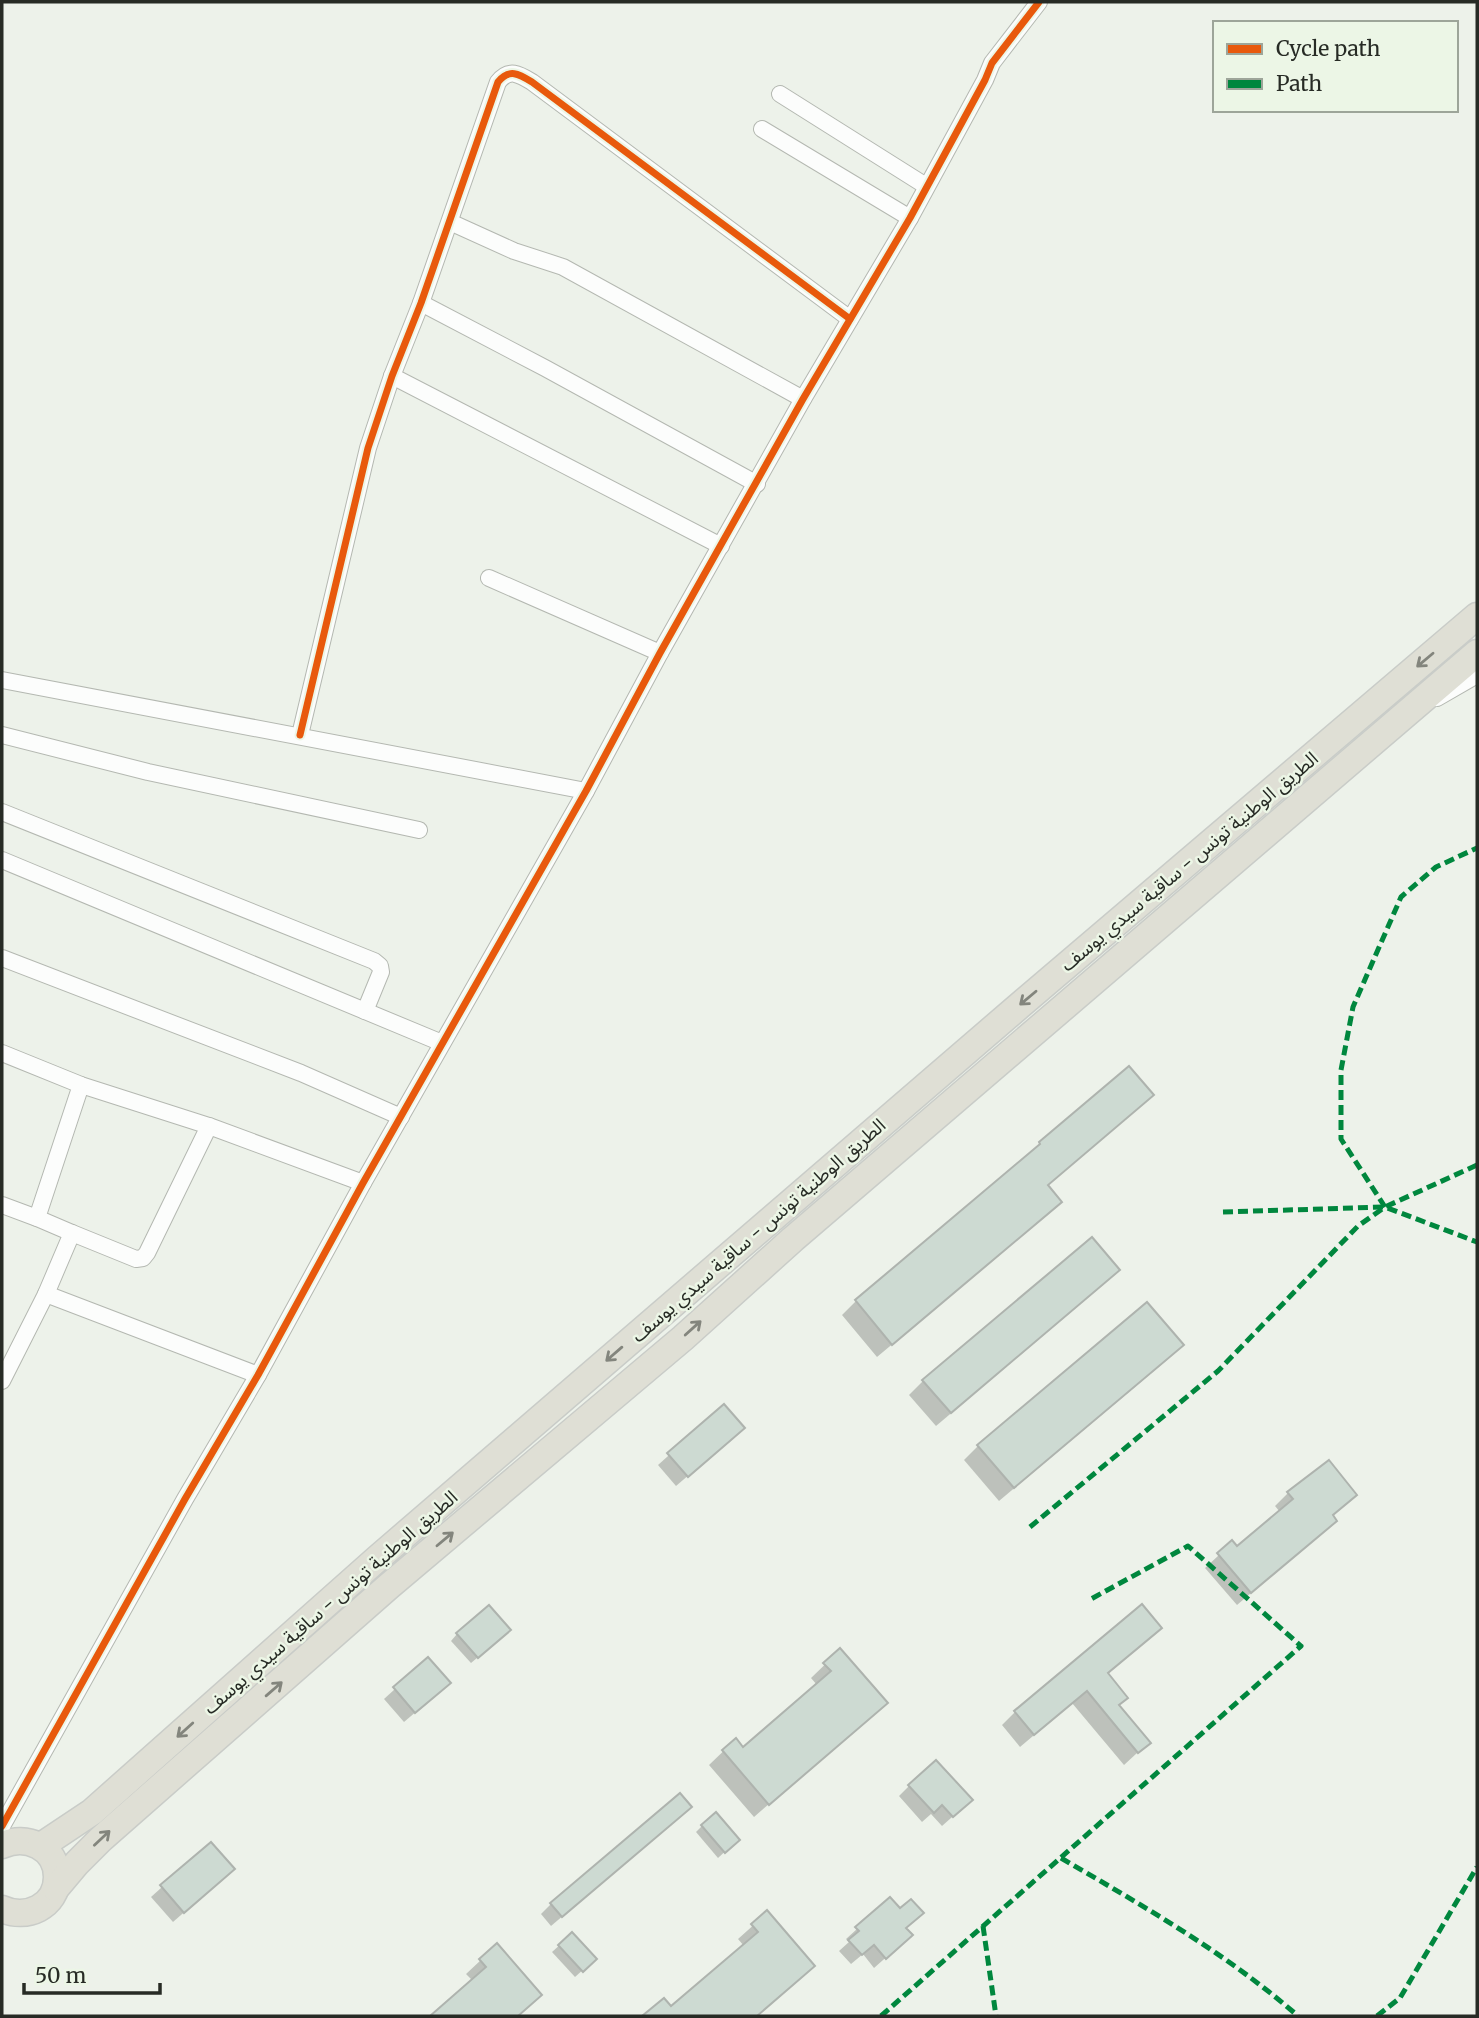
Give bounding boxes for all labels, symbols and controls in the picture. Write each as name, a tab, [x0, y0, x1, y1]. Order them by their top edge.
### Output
legend	[1213, 21, 1458, 112]
text: Cycle path	[1276, 35, 1380, 62]
text: Path	[1276, 70, 1322, 97]
one-way arrow	[1417, 652, 1435, 668]
street label: الطريق الوطنية تونس - ساقية سيدي يوسف	[1055, 746, 1325, 979]
one-way arrow	[1019, 990, 1037, 1006]
street label: الطريق الوطنية تونس - ساقية سيدي يوسف	[626, 1113, 892, 1350]
one-way arrow	[684, 1320, 701, 1337]
one-way arrow	[605, 1346, 623, 1362]
street label: الطريق الوطنية تونس - ساقية سيدي يوسف	[198, 1485, 464, 1722]
one-way arrow	[436, 1531, 454, 1547]
one-way arrow	[264, 1681, 282, 1697]
one-way arrow	[176, 1722, 194, 1738]
one-way arrow	[93, 1830, 110, 1847]
scale bar	[24, 1952, 161, 1996]
text: 50 m	[35, 1962, 86, 1989]

